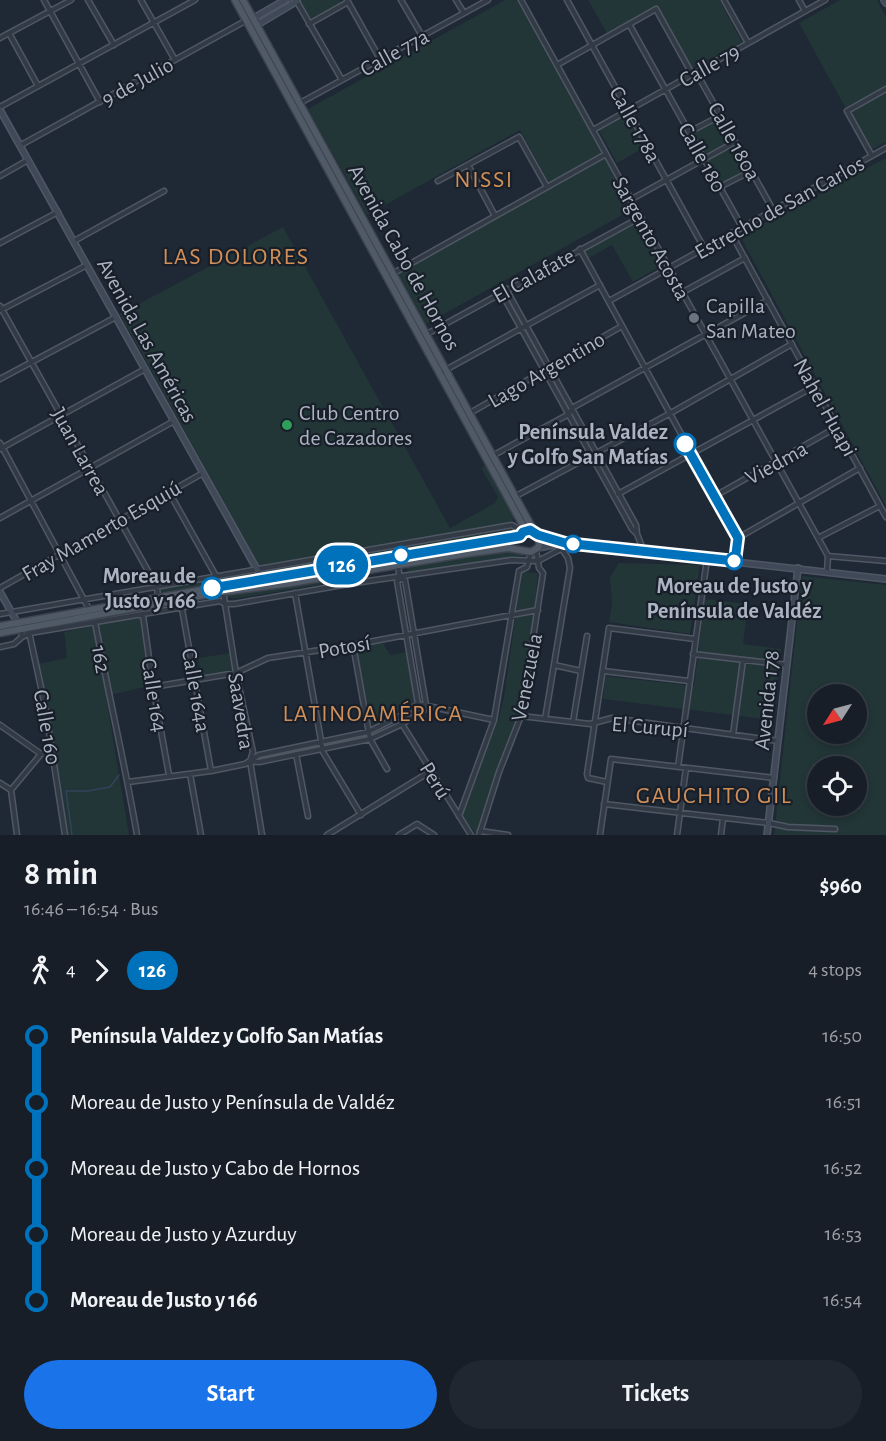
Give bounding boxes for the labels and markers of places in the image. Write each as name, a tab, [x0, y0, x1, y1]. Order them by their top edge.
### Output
place label: Capilla San Mateo	[706, 295, 796, 342]
marker: Capilla San Mateo	[687, 311, 701, 325]
place label: Club Centro de Cazadores	[299, 402, 412, 449]
marker: Club Centro de Cazadores	[280, 418, 294, 432]
place label: Península Valdez y Golfo San Matías	[507, 421, 668, 469]
marker: Península Valdez y Golfo San Matías	[674, 433, 696, 455]
unlabelled marker	[564, 535, 582, 553]
unlabelled marker	[392, 546, 410, 564]
marker: Moreau de Justo y Península de Valdéz	[725, 552, 743, 570]
place label: Moreau de Justo y 166	[103, 565, 196, 613]
place label: Moreau de Justo y Península de Valdéz	[646, 575, 822, 622]
marker: Moreau de Justo y 166	[201, 577, 223, 599]

